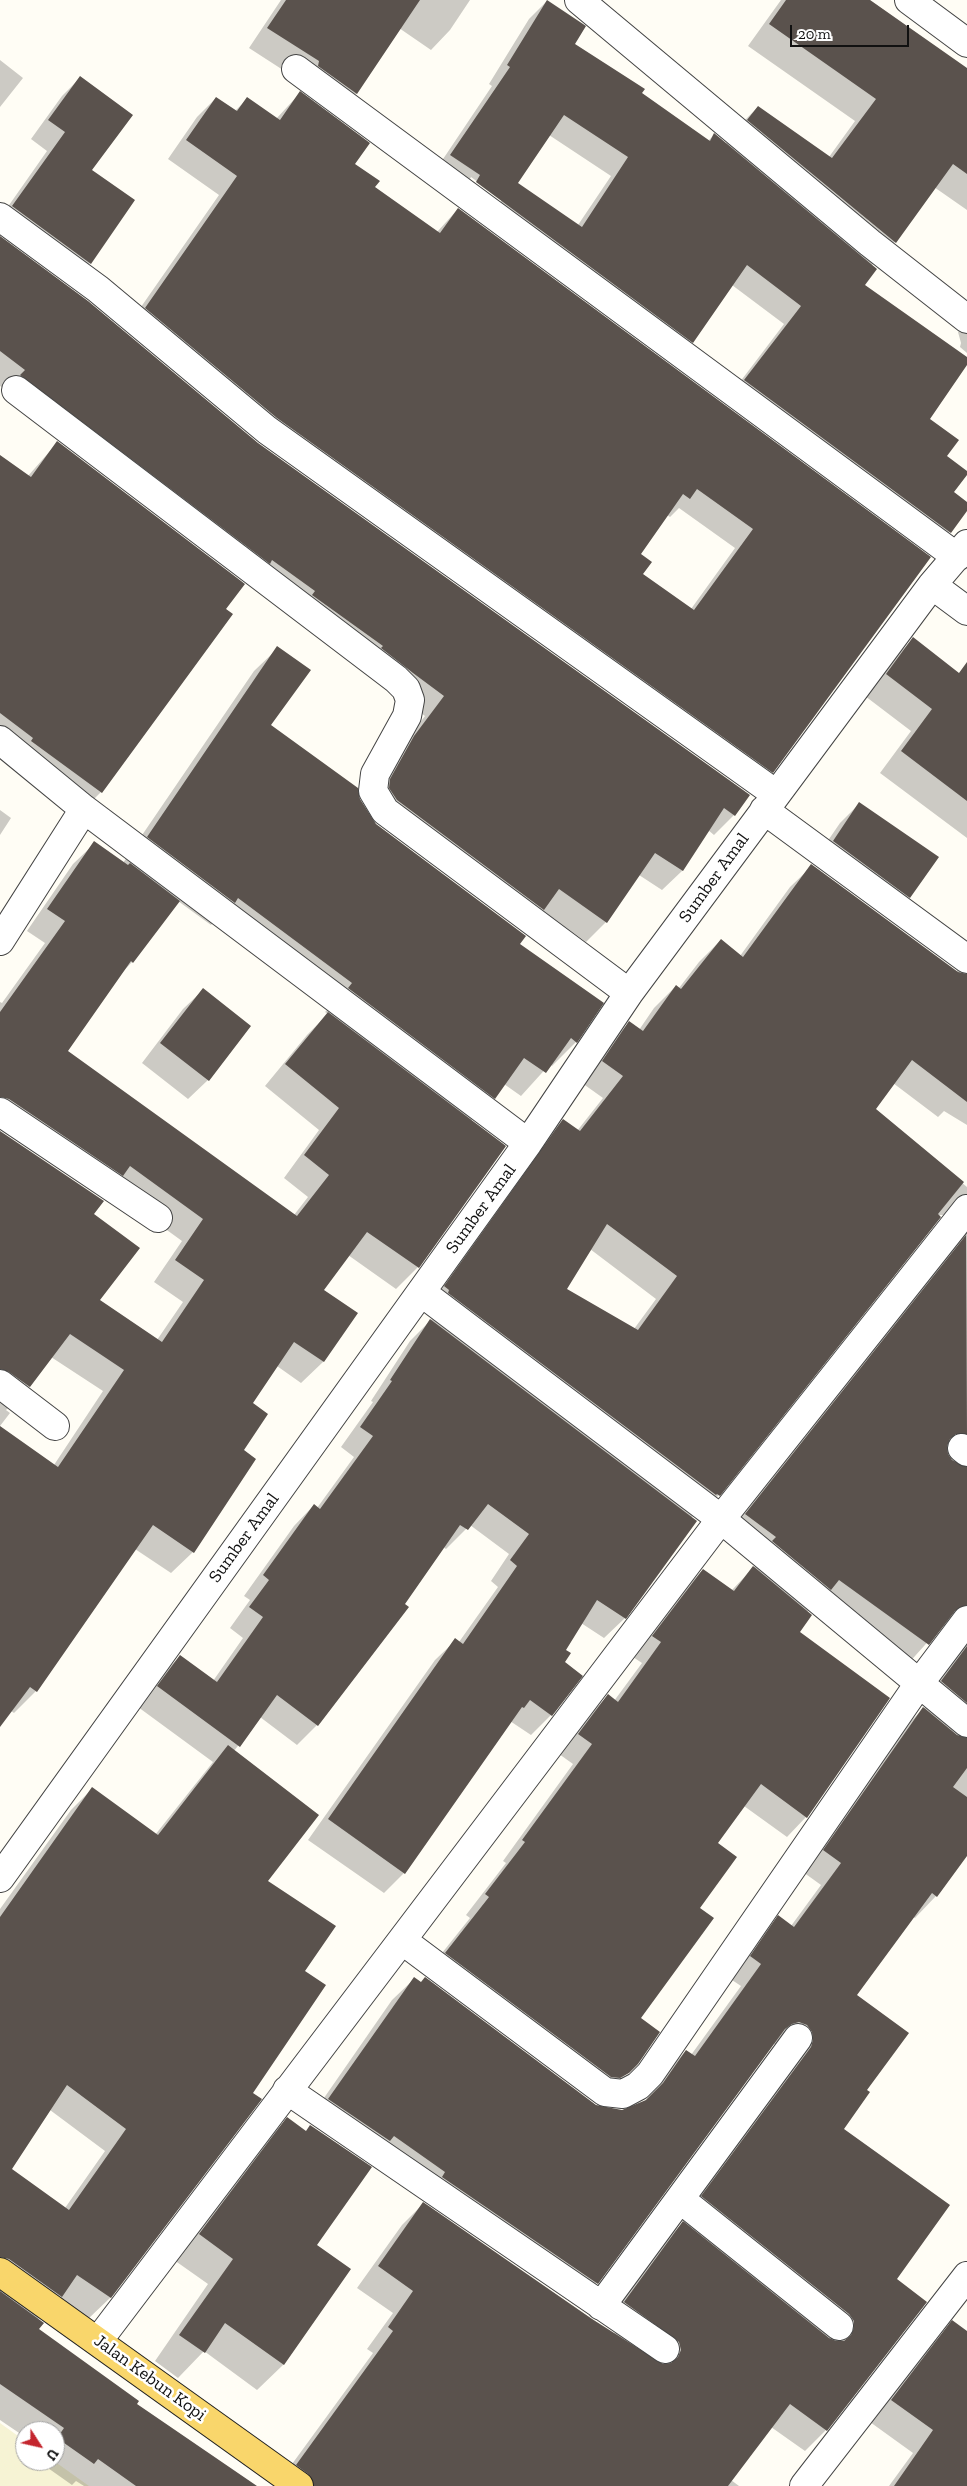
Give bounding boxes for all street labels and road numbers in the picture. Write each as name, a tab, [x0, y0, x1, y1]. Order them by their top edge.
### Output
street label: Sumber Amal	[674, 829, 754, 927]
street label: Sumber Amal	[441, 1160, 521, 1258]
street label: Sumber Amal	[204, 1489, 284, 1587]
street label: Jalan Kebun Kopi	[90, 2330, 210, 2426]

